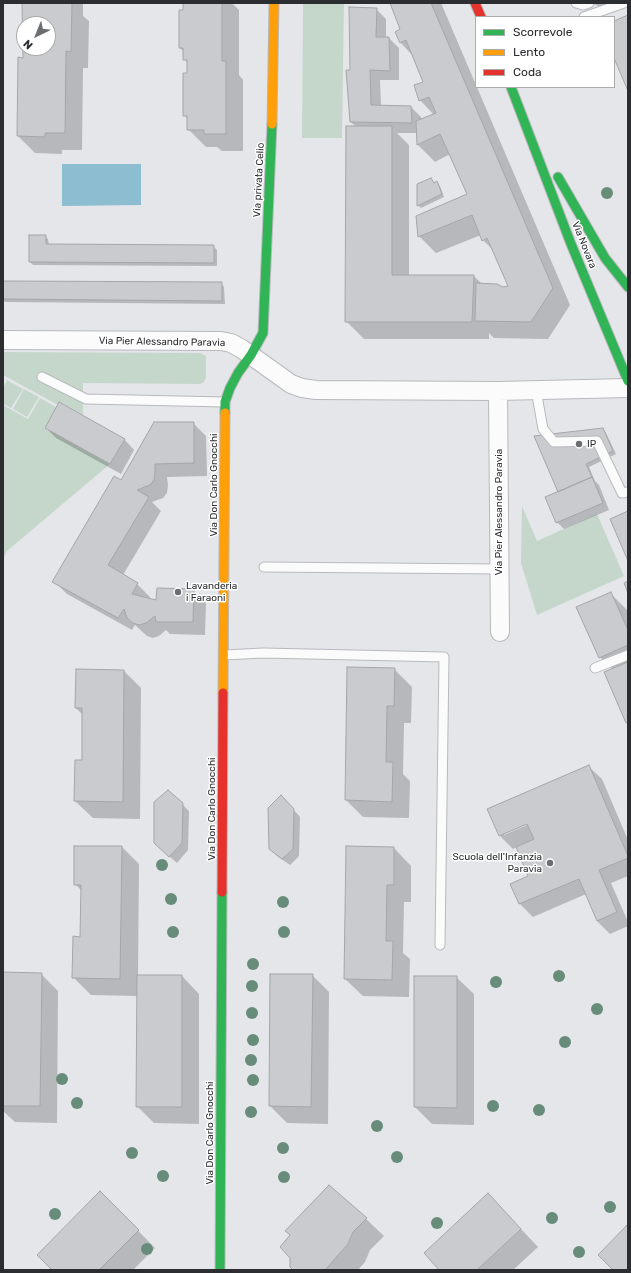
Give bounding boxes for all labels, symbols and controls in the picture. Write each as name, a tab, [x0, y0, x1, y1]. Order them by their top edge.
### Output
north arrow	[16, 16, 56, 56]
legend	[475, 16, 615, 88]
text: Scorrevole	[513, 25, 572, 39]
text: N	[21, 37, 35, 52]
text: Lento	[513, 45, 545, 59]
text: Coda	[513, 65, 542, 79]
street label: Via privata Celio	[251, 142, 267, 218]
street label: Via Novara	[569, 220, 599, 270]
street label: Via Pier Alessandro Paravia	[99, 335, 225, 349]
street label: Via Don Carlo Gnocchi	[208, 434, 220, 536]
place label: IP	[587, 438, 596, 450]
marker: IP	[574, 439, 584, 449]
street label: Via Pier Alessandro Paravia	[493, 449, 505, 575]
place label: Lavanderia i Faraoni	[186, 580, 237, 604]
marker: Lavanderia i Faraoni	[173, 587, 183, 597]
street label: Via Don Carlo Gnocchi	[206, 758, 218, 860]
place label: Scuola dell'Infanzia Paravia	[452, 851, 542, 874]
marker: Scuola dell'Infanzia Paravia	[545, 858, 555, 868]
street label: Via Don Carlo Gnocchi	[204, 1082, 216, 1184]

